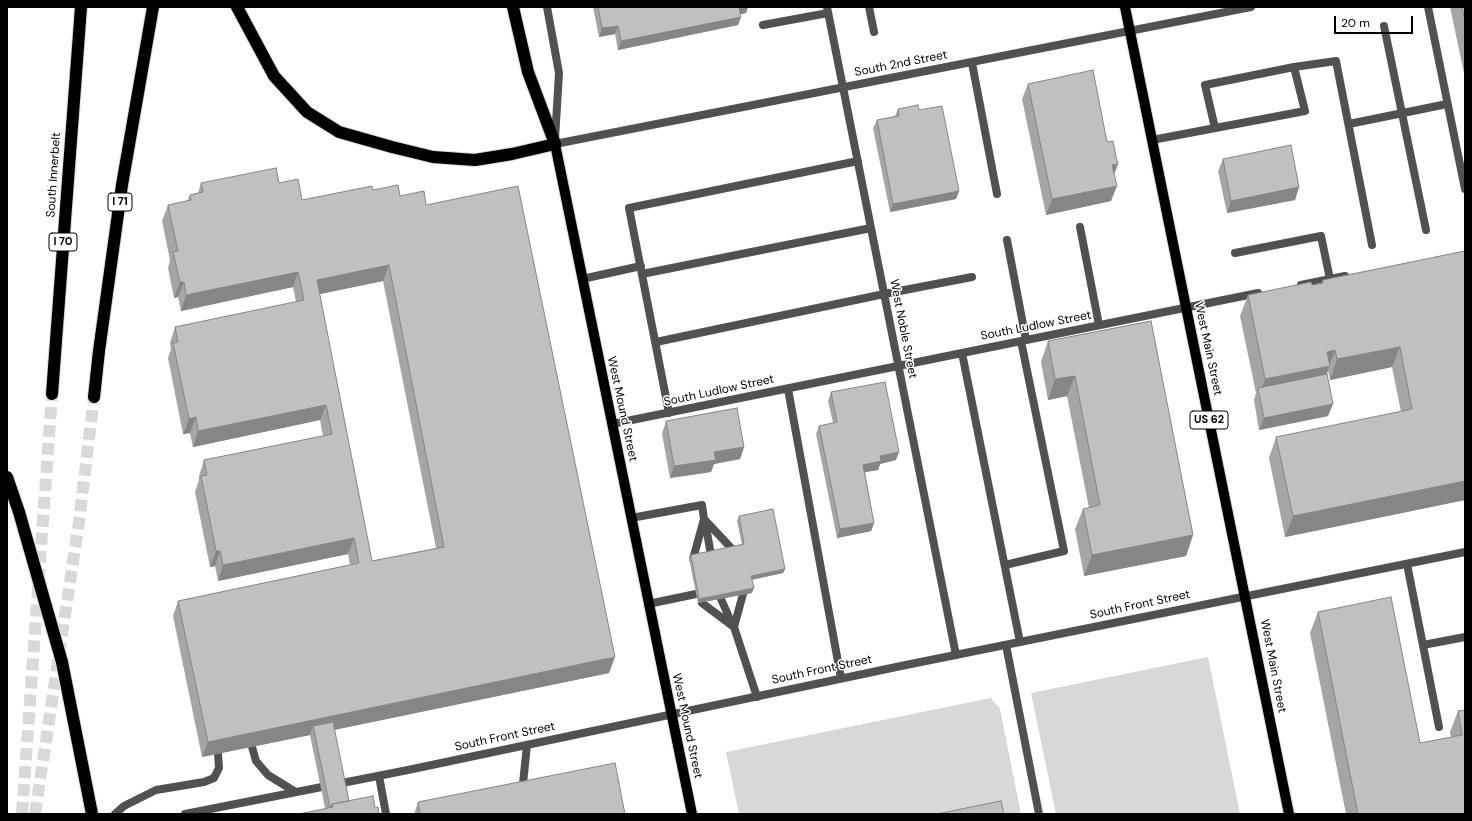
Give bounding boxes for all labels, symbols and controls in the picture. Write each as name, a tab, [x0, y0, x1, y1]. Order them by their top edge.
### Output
scale bar	[1336, 8, 1415, 34]
text: 20 m	[1341, 15, 1370, 31]
street label: South 2nd Street	[853, 48, 949, 80]
street label: South Innerbelt	[44, 132, 64, 218]
road number: I 71	[108, 193, 132, 211]
road number: I 70	[49, 233, 77, 251]
street label: West Noble Street	[886, 278, 920, 380]
street label: West Main Street	[1191, 301, 1225, 397]
street label: South Ludlow Street	[979, 308, 1093, 344]
street label: West Mound Street	[604, 355, 640, 463]
street label: South Ludlow Street	[663, 372, 775, 410]
road number: US 62	[1190, 411, 1228, 429]
street label: South Front Street	[1088, 587, 1192, 623]
street label: West Main Street	[1257, 618, 1289, 714]
street label: South Front Street	[770, 652, 874, 688]
street label: West Mound Street	[669, 672, 705, 780]
street label: South Front Street	[453, 719, 557, 755]

